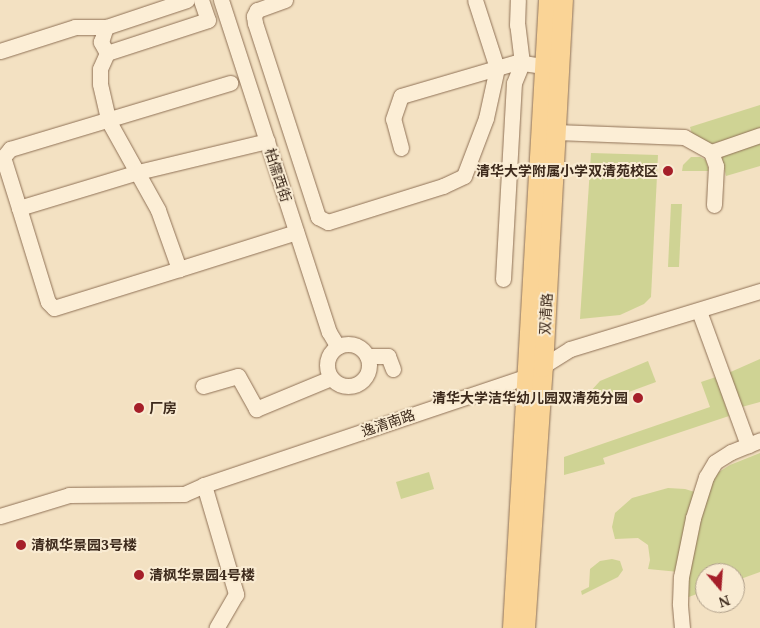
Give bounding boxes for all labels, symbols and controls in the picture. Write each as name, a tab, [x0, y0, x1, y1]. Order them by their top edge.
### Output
street label: 柏儒西街	[261, 146, 295, 204]
place label: 清华大学附属小学双清苑校区	[476, 163, 658, 179]
marker: 清华大学附属小学双清苑校区	[662, 165, 674, 177]
street label: 双清路	[537, 293, 555, 335]
place label: 清华大学洁华幼儿园双清苑分园	[432, 390, 628, 406]
marker: 清华大学洁华幼儿园双清苑分园	[632, 392, 644, 404]
place label: 厂房	[149, 400, 177, 416]
marker: 厂房	[133, 402, 145, 414]
street label: 逸清南路	[359, 406, 417, 440]
place label: 清枫华景园3号楼	[31, 537, 137, 553]
marker: 清枫华景园3号楼	[15, 539, 27, 551]
north arrow	[695, 563, 745, 613]
place label: 清枫华景园4号楼	[149, 567, 255, 583]
marker: 清枫华景园4号楼	[133, 569, 145, 581]
text: N	[716, 591, 733, 613]

